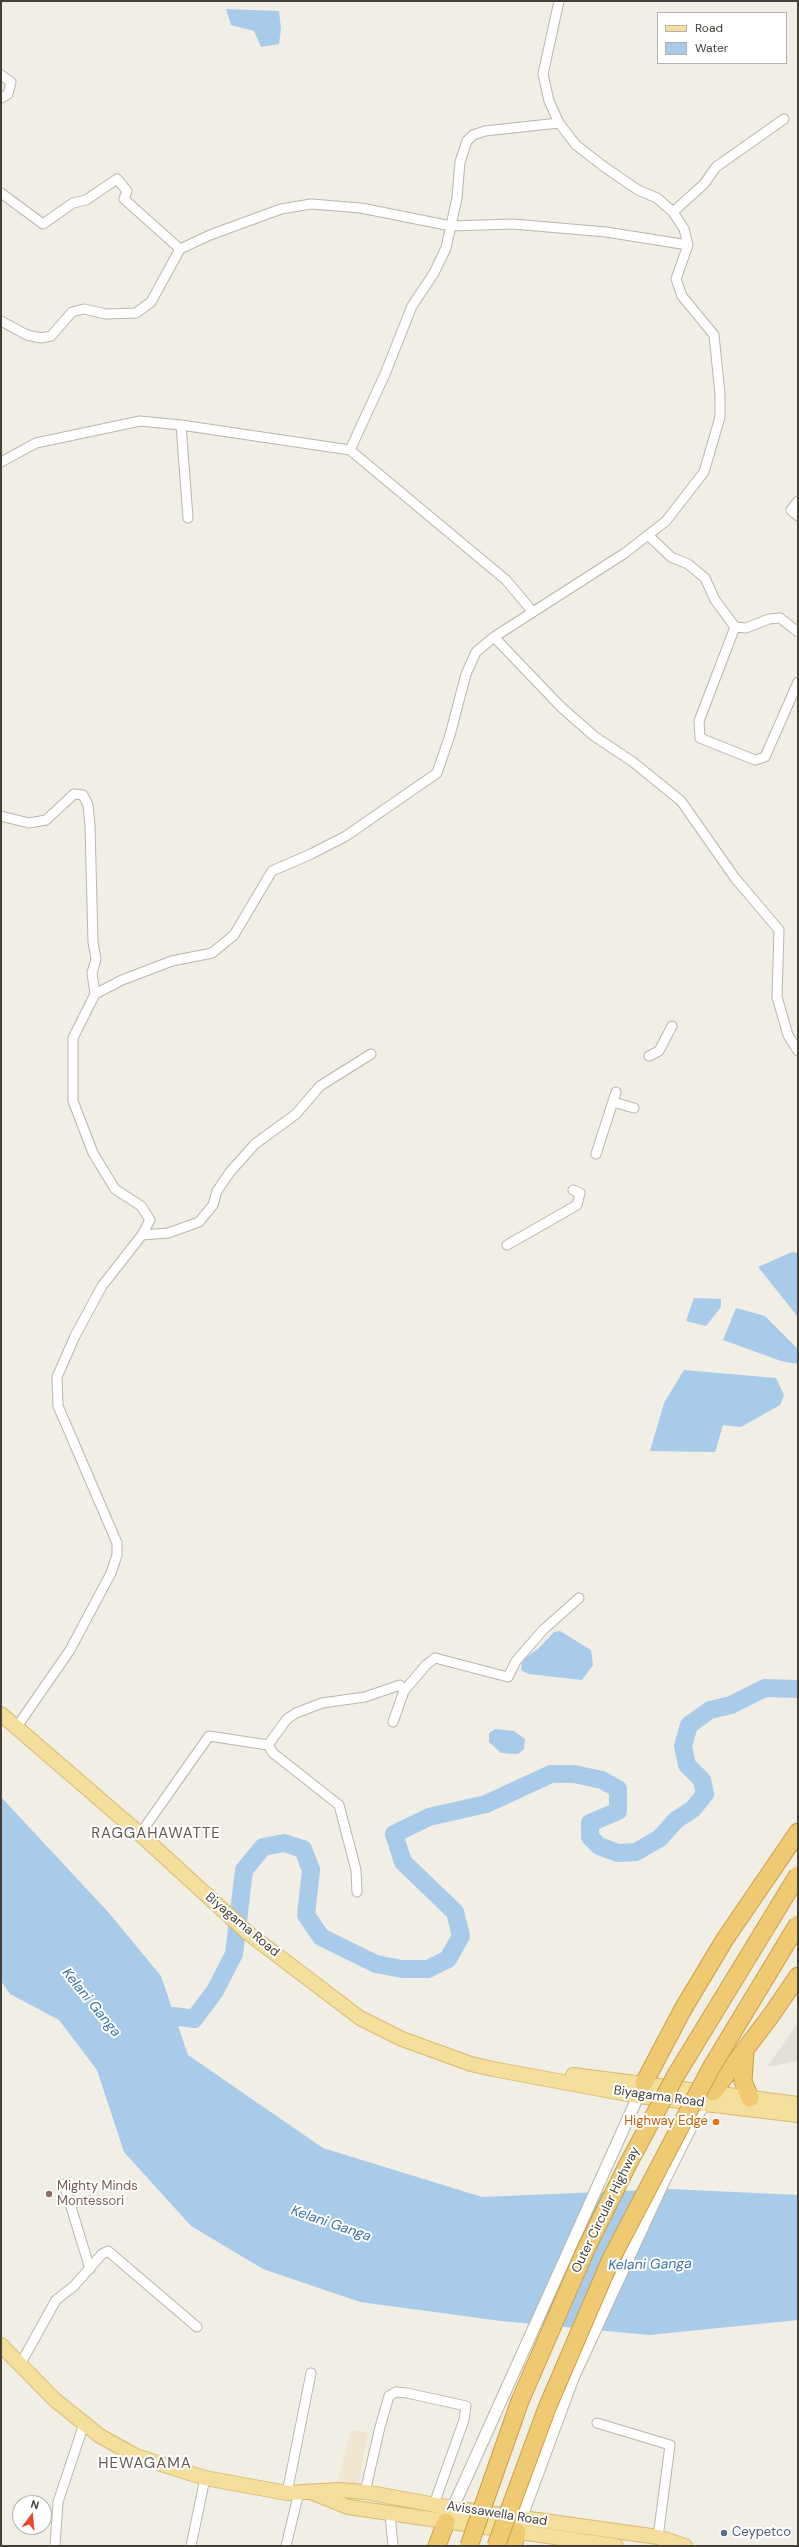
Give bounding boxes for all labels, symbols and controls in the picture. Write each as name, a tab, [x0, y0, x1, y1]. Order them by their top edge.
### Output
legend	[657, 12, 787, 64]
text: Road	[695, 20, 723, 36]
text: Water	[695, 40, 728, 56]
district label: RAGGAHAWATTE	[91, 1825, 221, 1843]
street label: Biyagama Road	[202, 1890, 282, 1960]
water label: Kelani Ganga	[58, 1965, 124, 2041]
street label: Biyagama Road	[613, 2083, 705, 2111]
place label: Highway Edge	[624, 2114, 708, 2130]
marker: Highway Edge	[711, 2117, 721, 2127]
street label: Outer Circular Highway	[569, 2144, 643, 2276]
place label: Mighty Minds Montessori	[57, 2179, 138, 2210]
marker: Mighty Minds Montessori	[44, 2189, 54, 2199]
water label: Kelani Ganga	[289, 2202, 373, 2246]
water label: Kelani Ganga	[608, 2256, 692, 2274]
district label: HEWAGAMA	[98, 2455, 192, 2473]
north arrow	[12, 2495, 52, 2535]
text: N	[29, 2497, 41, 2512]
street label: Avissawella Road	[446, 2498, 548, 2530]
place label: Ceypetco	[732, 2525, 791, 2541]
marker: Ceypetco	[719, 2528, 729, 2538]

